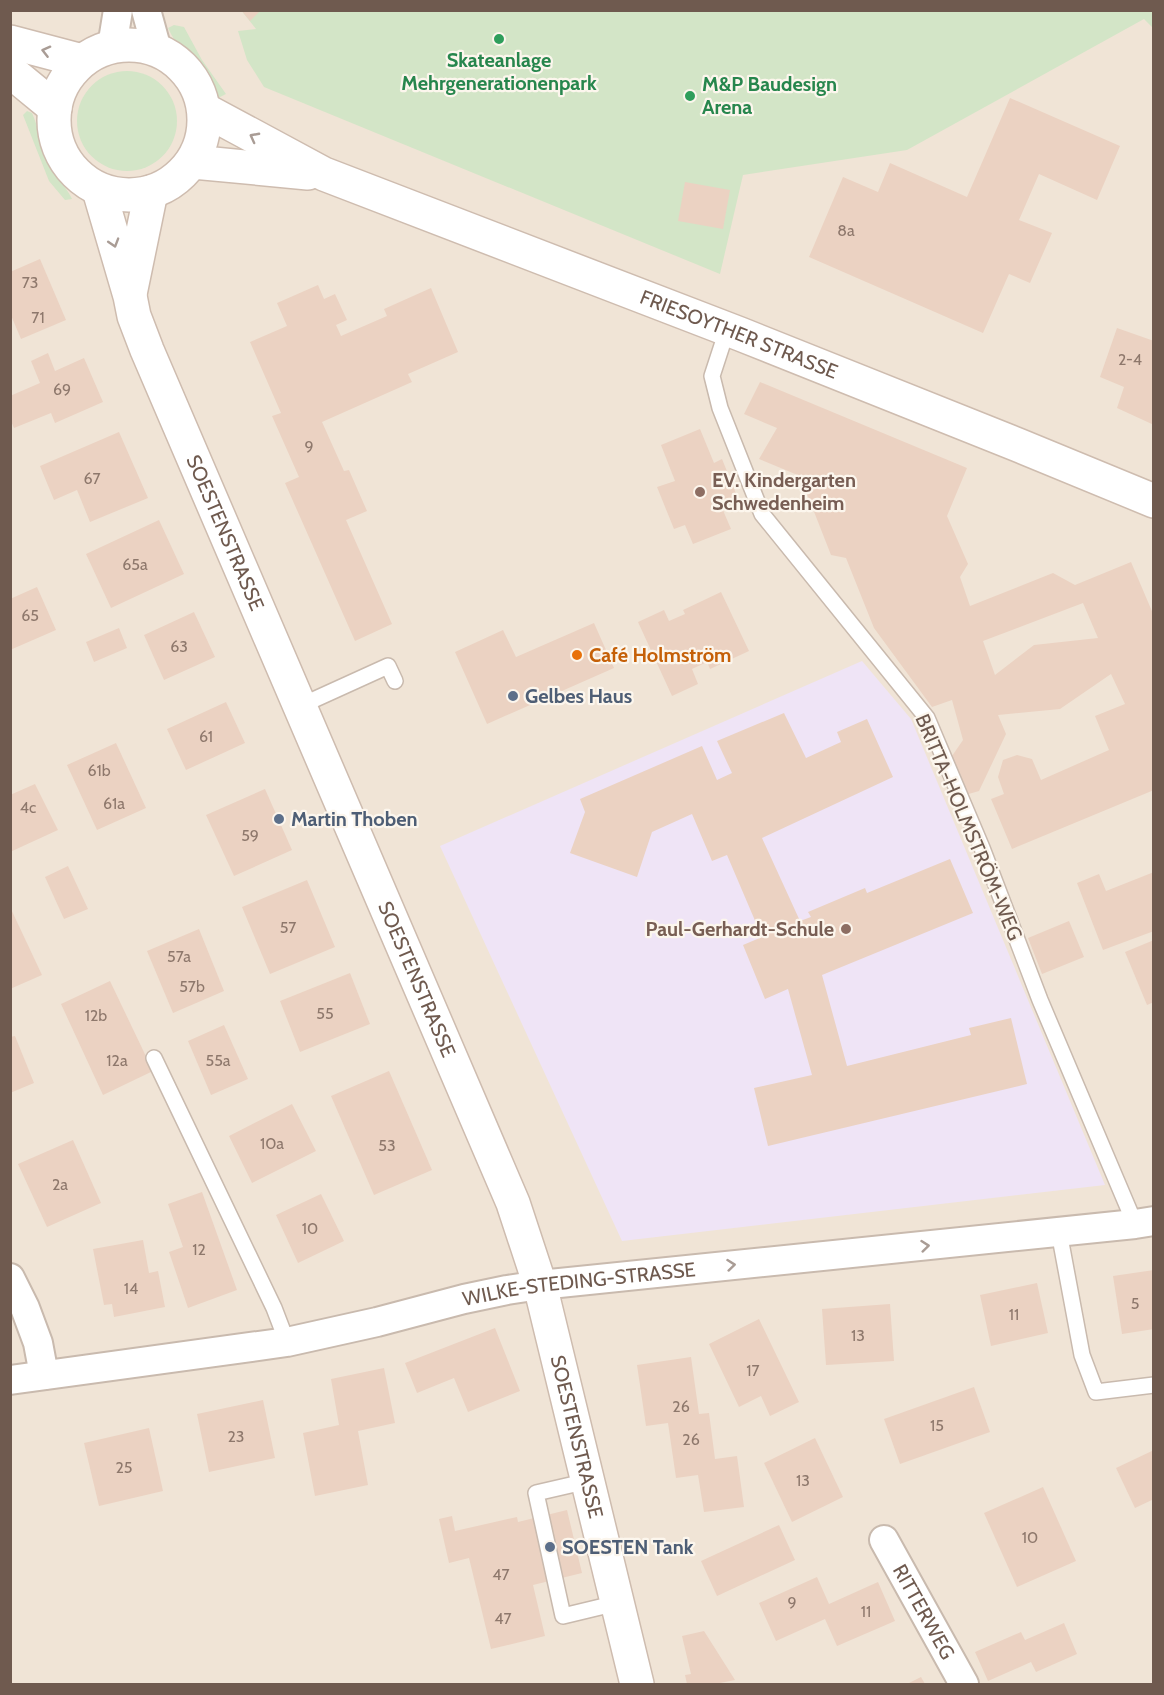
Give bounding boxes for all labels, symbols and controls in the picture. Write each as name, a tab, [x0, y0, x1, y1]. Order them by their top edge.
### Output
marker: Skateanlage Mehrgenerationenpark	[492, 32, 506, 46]
one-way arrow	[41, 46, 51, 59]
place label: Skateanlage Mehrgenerationenpark	[401, 48, 597, 95]
place label: M&P Baudesign Arena	[702, 72, 837, 119]
marker: M&P Baudesign Arena	[683, 89, 697, 103]
one-way arrow	[250, 133, 260, 144]
house number: 8a	[837, 221, 855, 240]
one-way arrow	[107, 237, 119, 248]
house number: 73	[22, 273, 38, 292]
street label: FRIESOYTHER STRASSE	[637, 285, 841, 384]
house number: 71	[31, 308, 45, 327]
house number: 2-4	[1118, 350, 1142, 369]
house number: 69	[53, 380, 71, 399]
house number: 9	[304, 437, 314, 456]
street label: SOESTENSTRASSE	[181, 451, 269, 614]
place label: EV. Kindergarten Schwedenheim	[712, 468, 856, 515]
house number: 67	[83, 469, 101, 488]
marker: EV. Kindergarten Schwedenheim	[693, 485, 707, 499]
house number: 65a	[122, 555, 148, 574]
house number: 65	[21, 606, 39, 625]
house number: 63	[170, 637, 188, 656]
place label: Café Holmström	[589, 643, 731, 667]
marker: Café Holmström	[570, 648, 584, 662]
place label: Gelbes Haus	[525, 684, 632, 708]
marker: Gelbes Haus	[506, 689, 520, 703]
street label: BRITTA-HOLMSTRÖM-WEG	[910, 710, 1028, 944]
house number: 61	[199, 727, 213, 746]
house number: 61b	[87, 761, 111, 780]
house number: 61a	[103, 794, 125, 813]
house number: 4c	[20, 798, 36, 817]
place label: Martin Thoben	[291, 807, 417, 831]
marker: Martin Thoben	[272, 812, 286, 826]
house number: 59	[241, 826, 259, 845]
street label: SOESTENSTRASSE	[373, 898, 461, 1061]
place label: Paul-Gerhardt-Schule	[646, 917, 834, 941]
house number: 57	[280, 918, 296, 937]
marker: Paul-Gerhardt-Schule	[839, 922, 853, 936]
house number: 57a	[167, 947, 191, 966]
house number: 57b	[179, 977, 205, 996]
house number: 55	[316, 1004, 334, 1023]
house number: 12b	[85, 1006, 107, 1025]
house number: 12a	[106, 1051, 128, 1070]
house number: 55a	[206, 1051, 231, 1070]
house number: 10a	[260, 1134, 284, 1153]
house number: 53	[378, 1136, 396, 1155]
house number: 2a	[52, 1175, 68, 1194]
house number: 10	[302, 1219, 318, 1238]
house number: 12	[192, 1240, 206, 1259]
one-way arrow	[920, 1240, 929, 1252]
street label: WILKE-STEDING-STRASSE	[460, 1257, 697, 1311]
one-way arrow	[726, 1259, 735, 1272]
house number: 14	[124, 1279, 138, 1298]
house number: 5	[1131, 1294, 1139, 1313]
house number: 11	[1009, 1305, 1019, 1324]
house number: 13	[851, 1326, 865, 1345]
street label: SOESTENSTRASSE	[546, 1353, 608, 1521]
house number: 17	[746, 1361, 760, 1380]
house number: 26	[672, 1397, 690, 1416]
house number: 15	[930, 1416, 944, 1435]
house number: 23	[227, 1427, 245, 1446]
house number: 26	[682, 1430, 700, 1449]
house number: 25	[115, 1458, 133, 1477]
house number: 13	[796, 1471, 810, 1490]
house number: 10	[1022, 1528, 1038, 1547]
place label: SOESTEN Tank	[562, 1535, 694, 1559]
marker: SOESTEN Tank	[543, 1540, 557, 1554]
street label: RITTERWEG	[888, 1560, 960, 1663]
house number: 47	[492, 1565, 510, 1584]
house number: 9	[787, 1593, 797, 1612]
house number: 11	[861, 1602, 871, 1621]
house number: 47	[494, 1609, 512, 1628]

